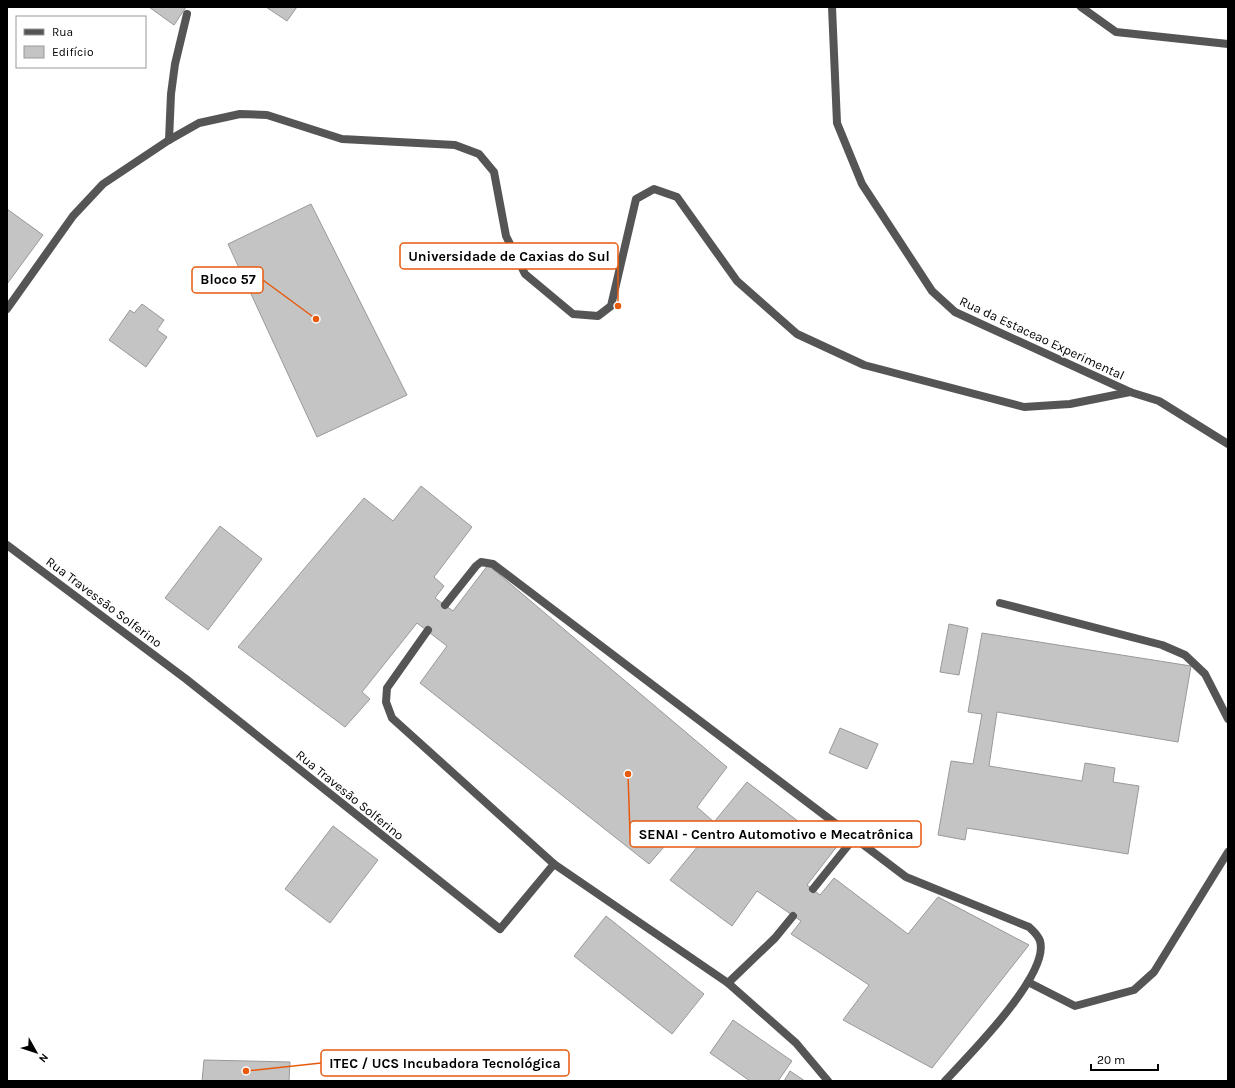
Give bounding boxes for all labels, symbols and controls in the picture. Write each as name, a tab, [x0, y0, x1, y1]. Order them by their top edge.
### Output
legend	[16, 16, 146, 68]
text: Rua	[52, 25, 73, 39]
text: Edifício	[52, 45, 93, 59]
callout: Universidade de Caxias do Sul	[400, 243, 618, 269]
text: Universidade de Caxias do Sul	[408, 248, 610, 265]
callout: Bloco 57	[192, 267, 263, 293]
text: Bloco 57	[200, 271, 256, 288]
street label: Rua da Estaceao Experimental	[957, 293, 1127, 383]
street label: Rua Travessão Solferino	[43, 554, 165, 650]
street label: Rua Travesão Solferino	[293, 747, 407, 843]
callout: SENAI - Centro Automotivo e Mecatrônica	[630, 821, 921, 847]
text: SENAI - Centro Automotivo e Mecatrônica	[638, 826, 914, 843]
north arrow	[16, 1032, 56, 1072]
scale bar	[1091, 1046, 1158, 1072]
callout: ITEC / UCS Incubadora Tecnológica	[321, 1050, 569, 1076]
text: N	[36, 1051, 51, 1065]
text: 20 m	[1097, 1053, 1125, 1067]
text: ITEC / UCS Incubadora Tecnológica	[329, 1055, 561, 1072]

